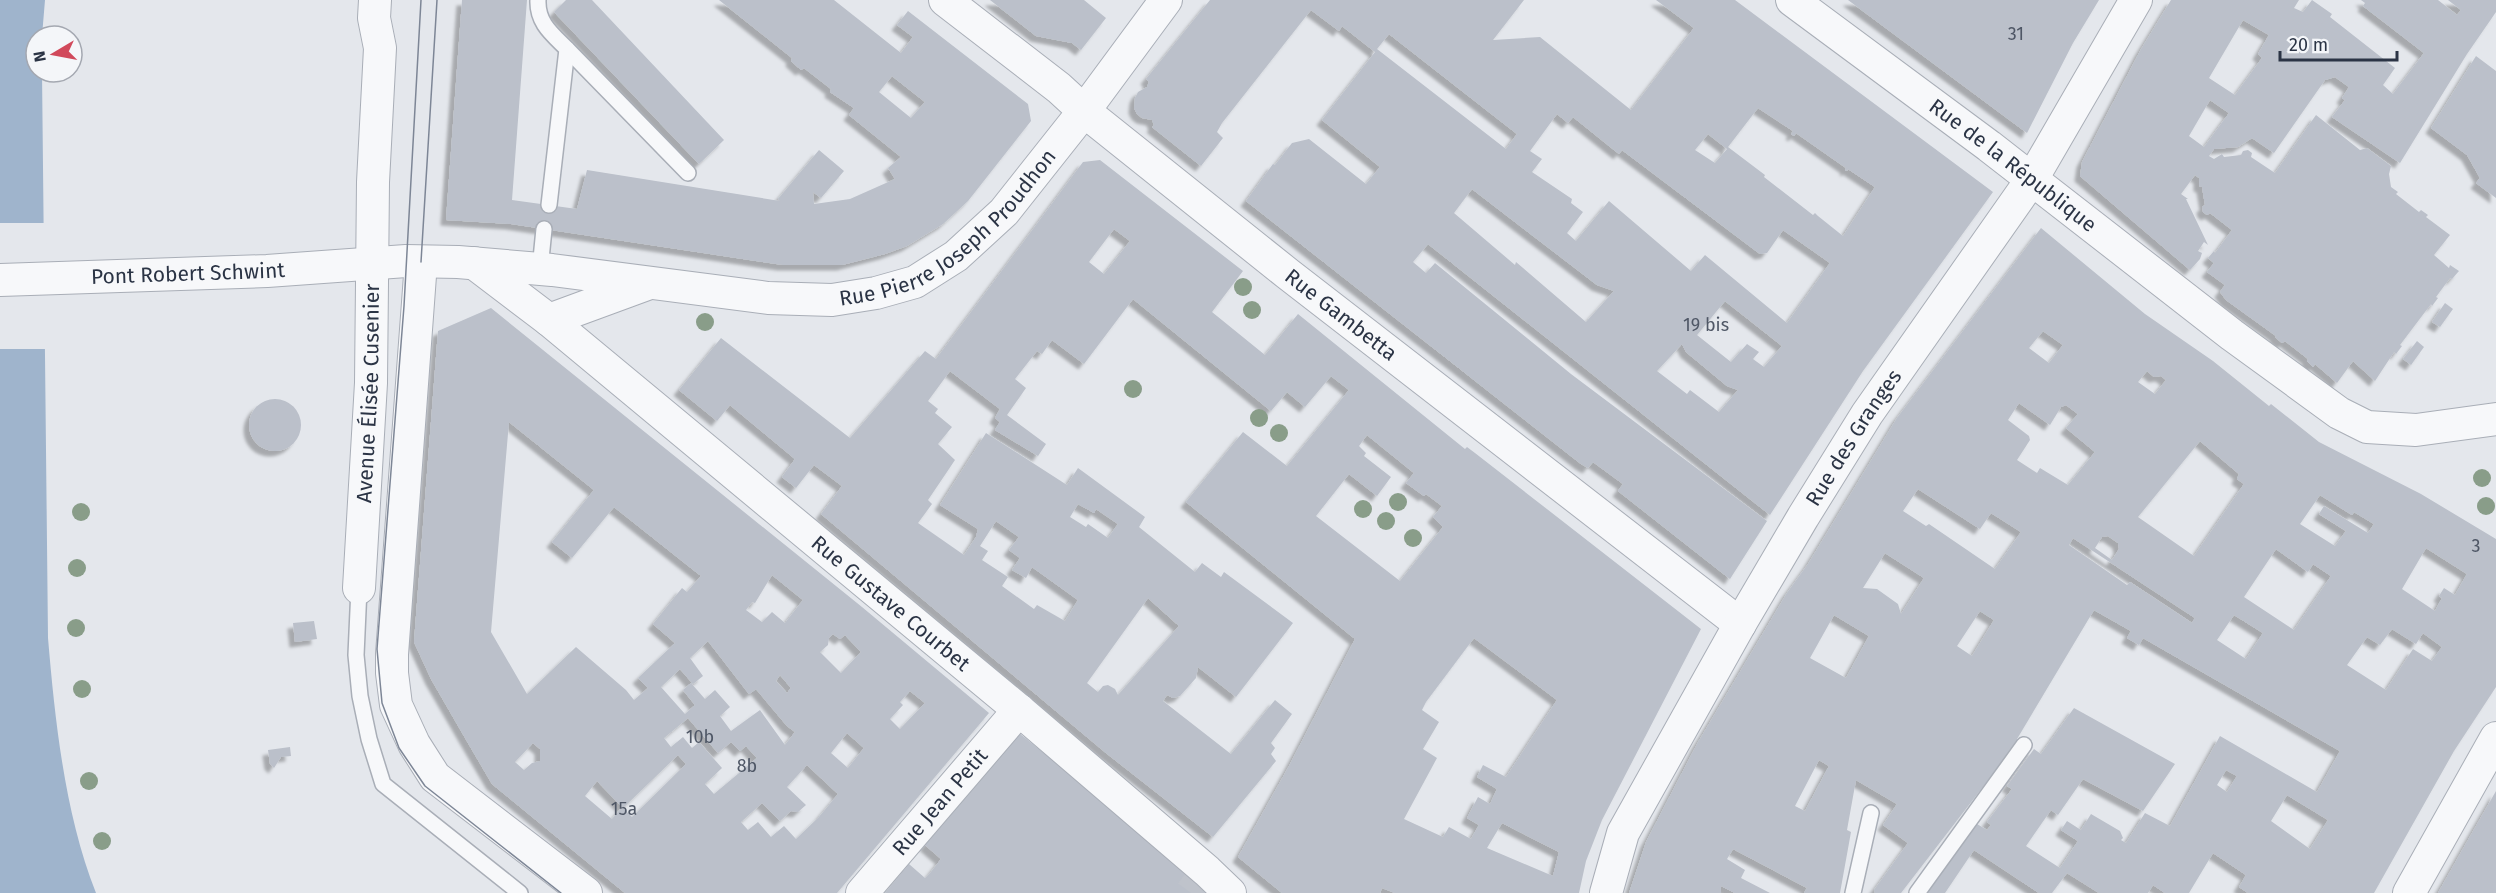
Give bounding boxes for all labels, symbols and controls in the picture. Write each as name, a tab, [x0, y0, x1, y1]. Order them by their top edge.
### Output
house number: 31	[2008, 23, 2024, 45]
north arrow	[24, 24, 84, 84]
scale bar	[2280, 24, 2397, 62]
text: 20 m	[2289, 34, 2328, 56]
text: N	[29, 50, 50, 63]
street label: Rue de la République	[1924, 93, 2102, 238]
street label: Rue Pierre Joseph Proudhon	[837, 144, 1062, 312]
street label: Pont Robert Schwint	[91, 257, 286, 290]
street label: Rue Gambetta	[1280, 263, 1402, 367]
street label: Avenue Élisée Cusenier	[351, 283, 385, 504]
house number: 19 bis	[1683, 314, 1729, 336]
street label: Rue des Granges	[1800, 364, 1907, 511]
street label: Rue Gustave Courbet	[806, 530, 976, 677]
house number: 3	[2472, 535, 2480, 557]
house number: 10b	[686, 726, 714, 748]
street label: Rue Jean Petit	[887, 743, 994, 861]
house number: 8b	[737, 755, 757, 777]
house number: 15a	[611, 798, 637, 820]

